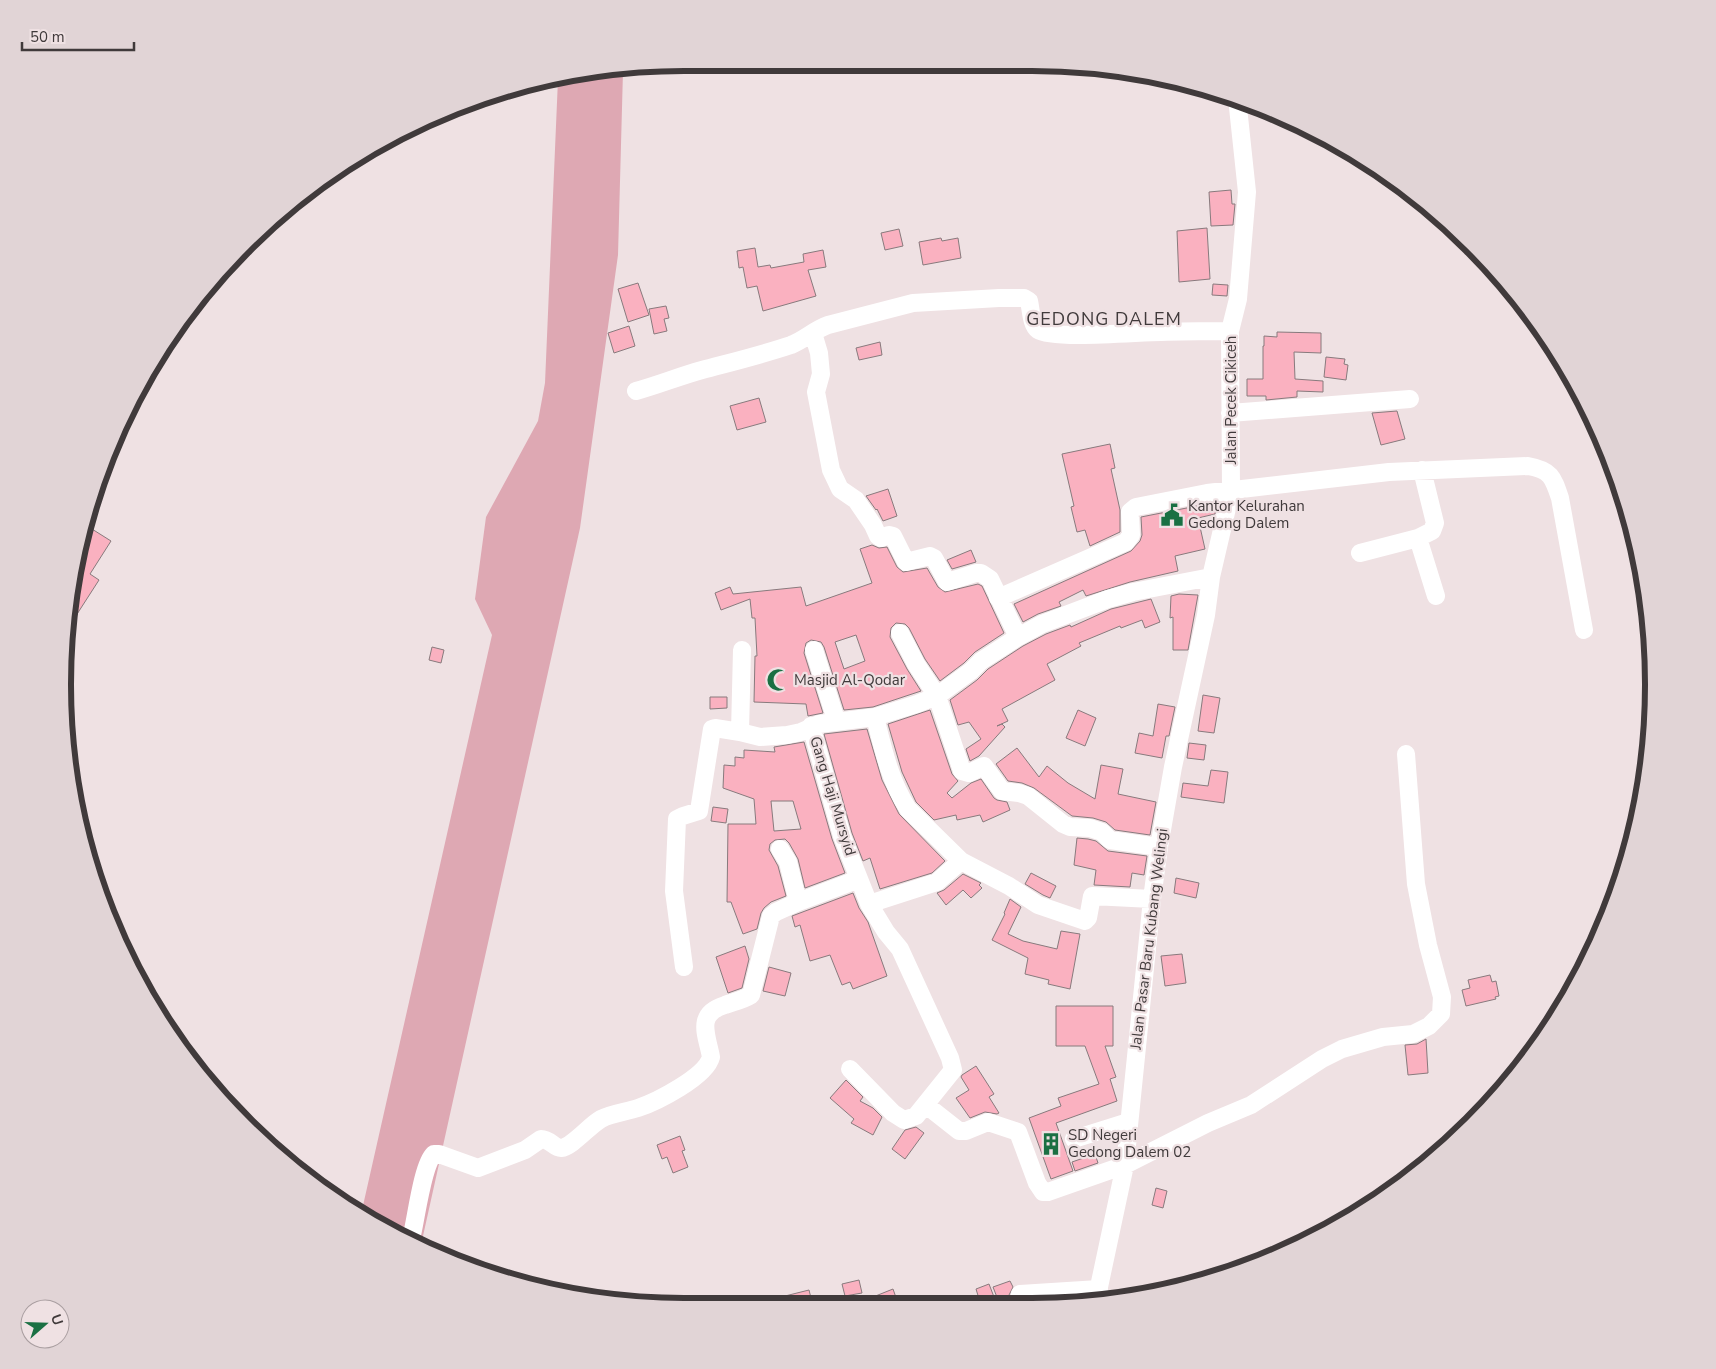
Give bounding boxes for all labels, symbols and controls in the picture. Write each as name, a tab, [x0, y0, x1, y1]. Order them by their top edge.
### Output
scale bar	[22, 20, 135, 52]
text: 50 m	[30, 27, 65, 47]
district label: GEDONG DALEM	[1026, 307, 1182, 331]
street label: Jalan Pecek Cikiceh	[1221, 336, 1241, 465]
place label: Kantor Kelurahan Gedong Dalem	[1188, 496, 1305, 533]
public building icon: Kantor Kelurahan Gedong Dalem	[1159, 502, 1185, 528]
mosque icon: Masjid Al-Qodar	[765, 667, 791, 693]
place label: Masjid Al-Qodar	[794, 670, 906, 690]
street label: Gang Haji Mursyid	[805, 734, 861, 858]
street label: Jalan Pasar Baru Kubang Welingi	[1125, 827, 1172, 1052]
place label: SD Negeri Gedong Dalem 02	[1068, 1125, 1191, 1162]
building icon: SD Negeri Gedong Dalem 02	[1038, 1131, 1064, 1157]
north arrow	[20, 1299, 70, 1349]
text: U	[46, 1312, 67, 1328]

